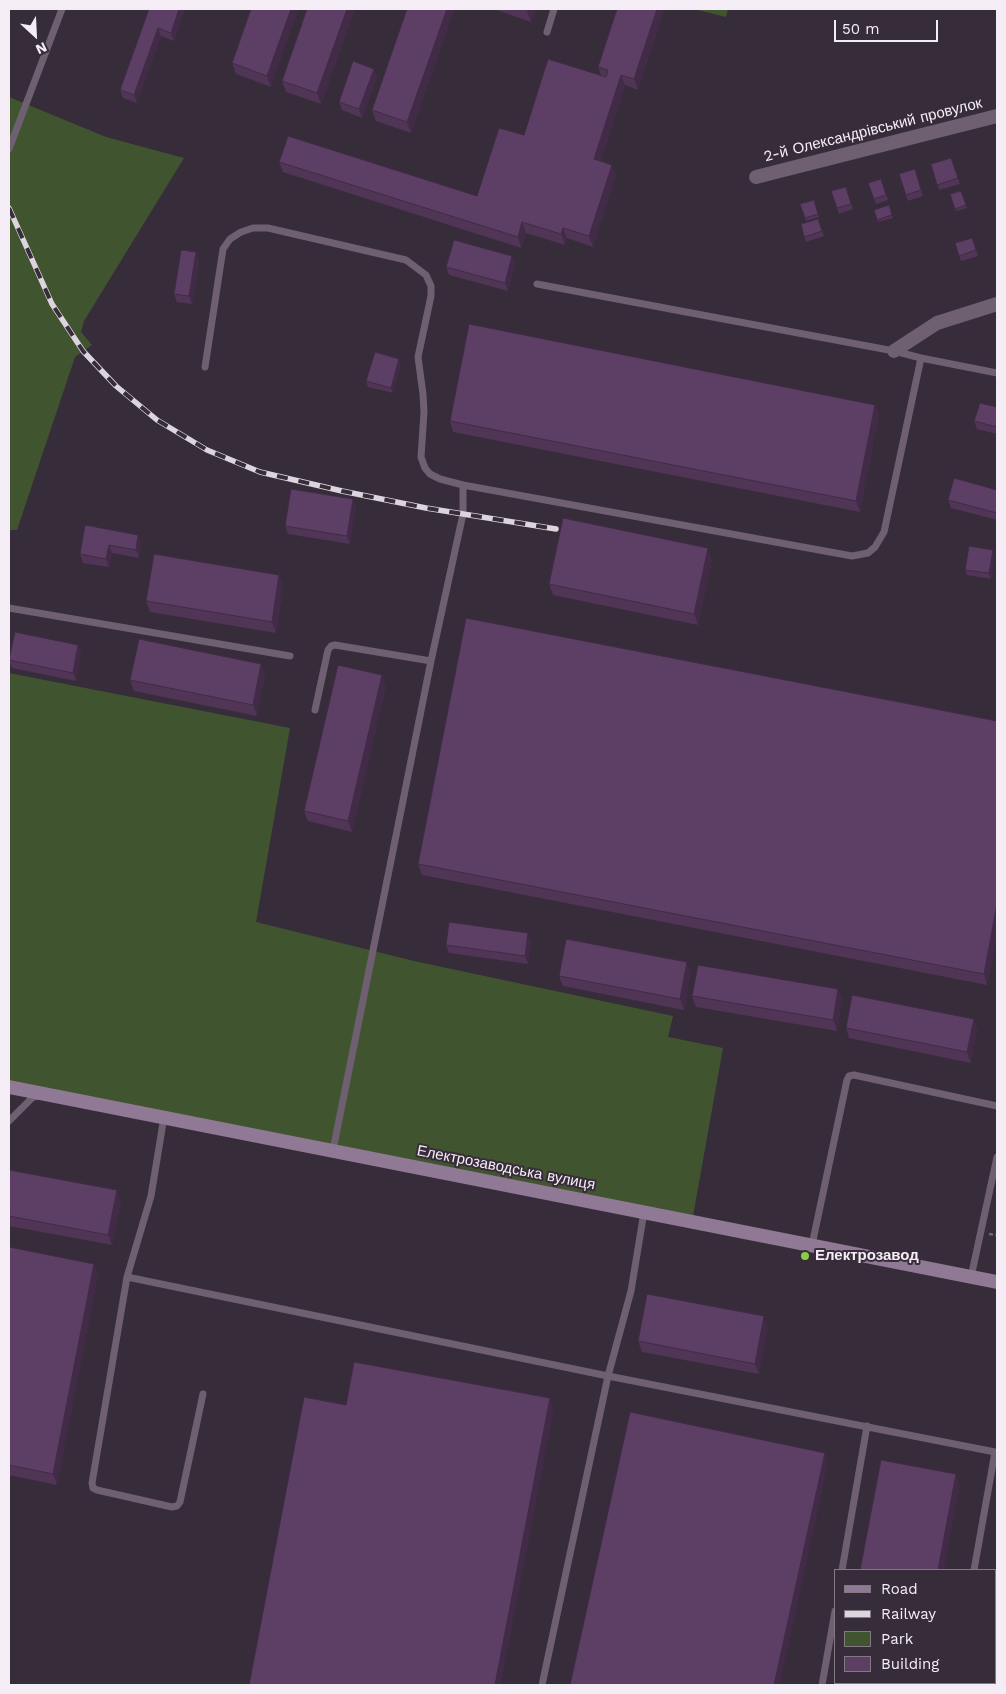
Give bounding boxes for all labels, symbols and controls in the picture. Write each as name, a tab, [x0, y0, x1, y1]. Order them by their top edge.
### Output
north arrow	[10, 10, 60, 60]
scale bar	[836, 10, 940, 42]
text: 50 m	[842, 20, 879, 38]
text: N	[33, 39, 49, 58]
street label: 2-й Олександрівський провулок	[762, 94, 984, 166]
street label: Електрозаводська вулиця	[415, 1142, 597, 1194]
place label: Електрозавод	[815, 1247, 919, 1265]
marker: Електрозавод	[799, 1250, 811, 1262]
legend	[834, 1569, 996, 1684]
text: Road	[881, 1580, 918, 1598]
text: Railway	[881, 1605, 936, 1623]
text: Park	[881, 1630, 913, 1648]
text: Building	[881, 1655, 939, 1673]

